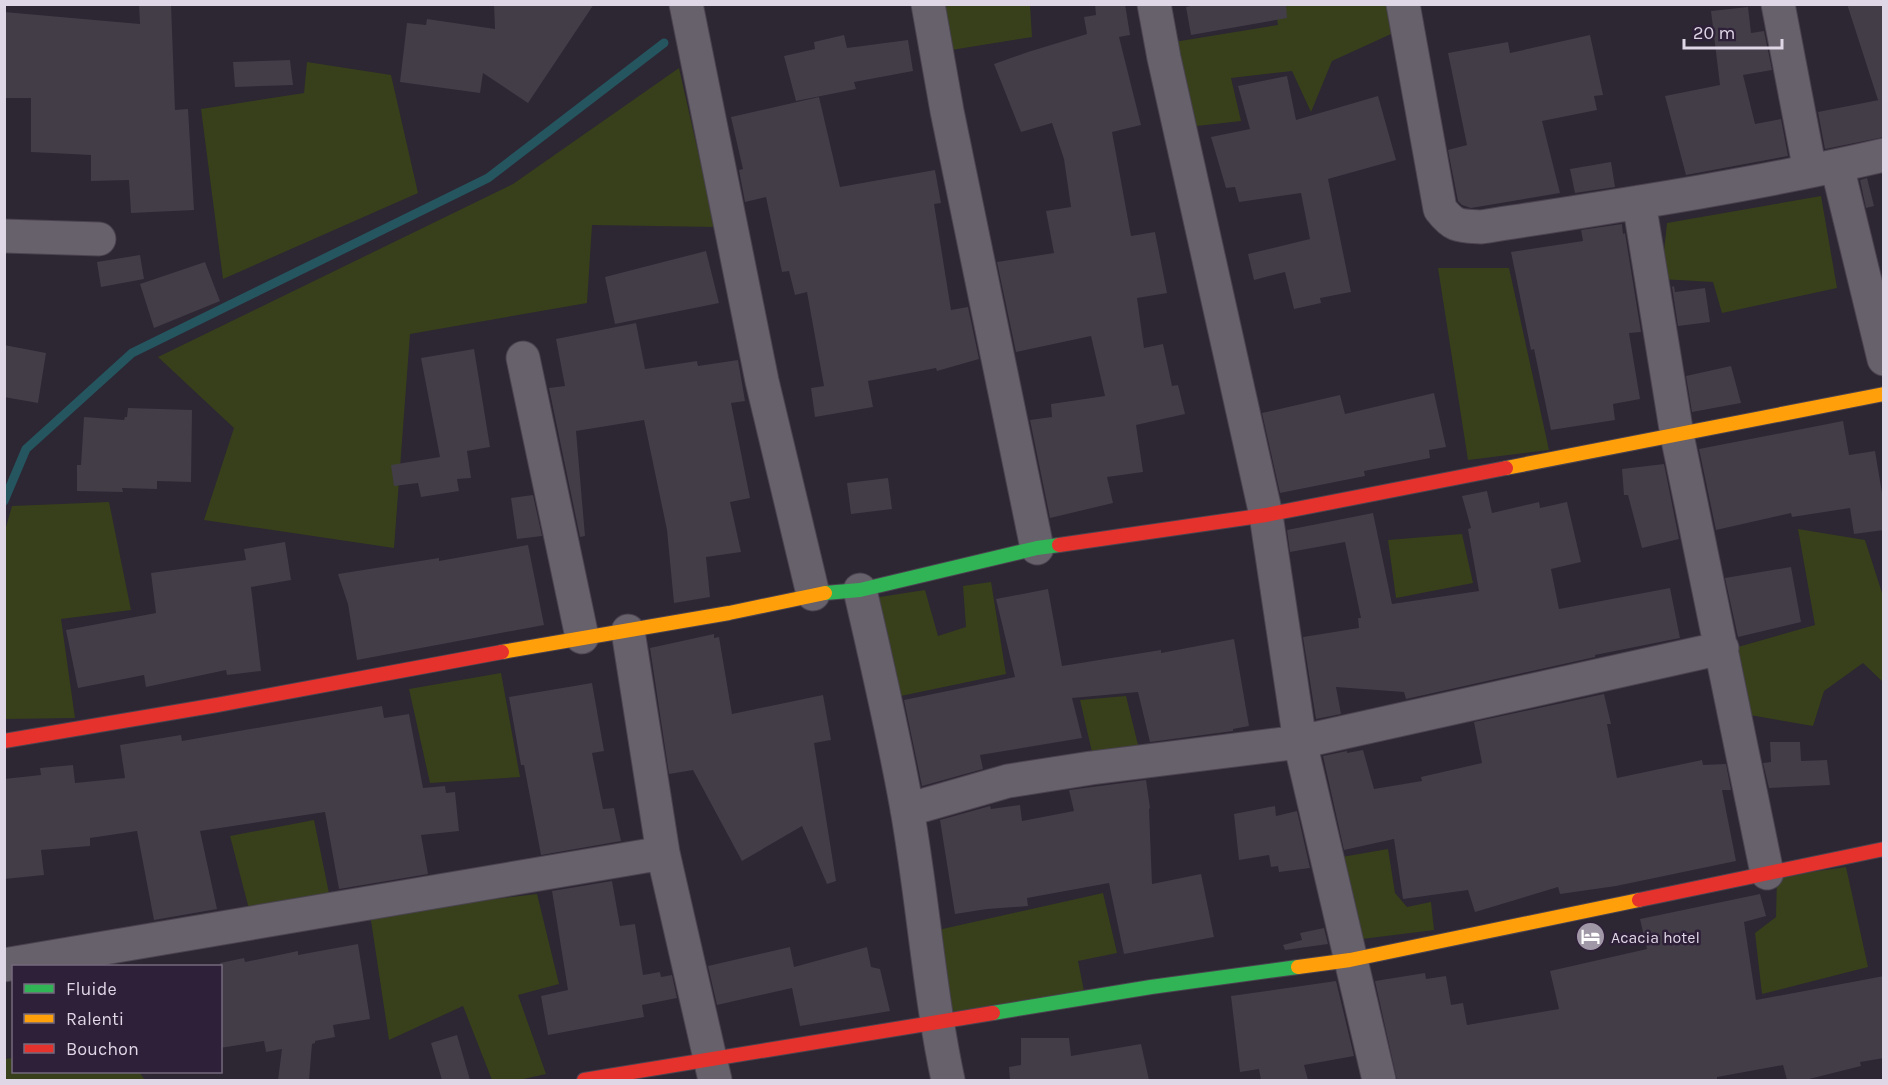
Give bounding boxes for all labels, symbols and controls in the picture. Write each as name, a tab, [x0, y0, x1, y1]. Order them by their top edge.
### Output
scale bar	[1684, 12, 1782, 50]
text: 20 m	[1693, 22, 1735, 44]
hotel icon: Acacia hotel	[1574, 921, 1606, 953]
place label: Acacia hotel	[1611, 928, 1700, 947]
legend	[12, 965, 222, 1073]
text: Fluide	[66, 978, 117, 1000]
text: Ralenti	[66, 1008, 124, 1030]
text: Bouchon	[66, 1038, 139, 1060]

